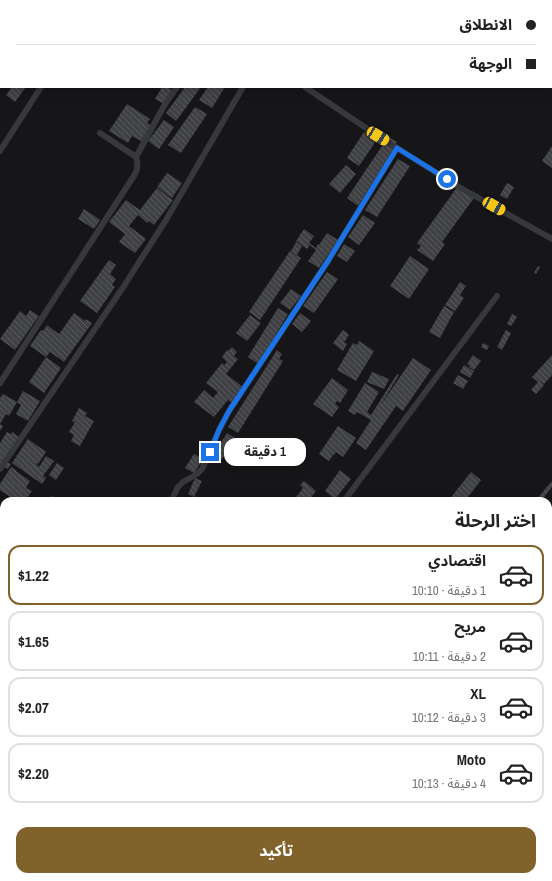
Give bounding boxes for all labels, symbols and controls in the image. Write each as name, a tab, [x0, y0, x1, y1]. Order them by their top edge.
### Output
text: الانطلاق	[460, 14, 512, 35]
text: الوجهة	[469, 53, 512, 74]
car	[365, 125, 391, 147]
route start	[438, 170, 456, 188]
car	[481, 195, 507, 217]
callout: 1 دقيقة	[224, 438, 306, 466]
route end	[201, 443, 219, 461]
text: 1 دقيقة	[244, 443, 286, 460]
text: اختر الرحلة	[455, 508, 536, 533]
text: اقتصادي	[428, 550, 486, 571]
icon: car	[498, 557, 534, 593]
text: $1.22	[18, 565, 49, 586]
text: 1 دقيقة · 10:10	[412, 582, 486, 599]
text: مريح	[454, 616, 486, 637]
icon: car	[498, 623, 534, 659]
text: $1.65	[18, 631, 49, 652]
text: 2 دقيقة · 10:11	[413, 648, 486, 665]
text: XL	[470, 683, 486, 704]
icon: car	[498, 689, 534, 725]
text: $2.07	[18, 697, 49, 718]
text: 3 دقيقة · 10:12	[412, 709, 486, 726]
text: Moto	[457, 749, 486, 770]
icon: car	[498, 755, 534, 791]
text: $2.20	[18, 763, 49, 784]
text: 4 دقيقة · 10:13	[412, 775, 486, 792]
button: تأكيد	[16, 827, 536, 873]

